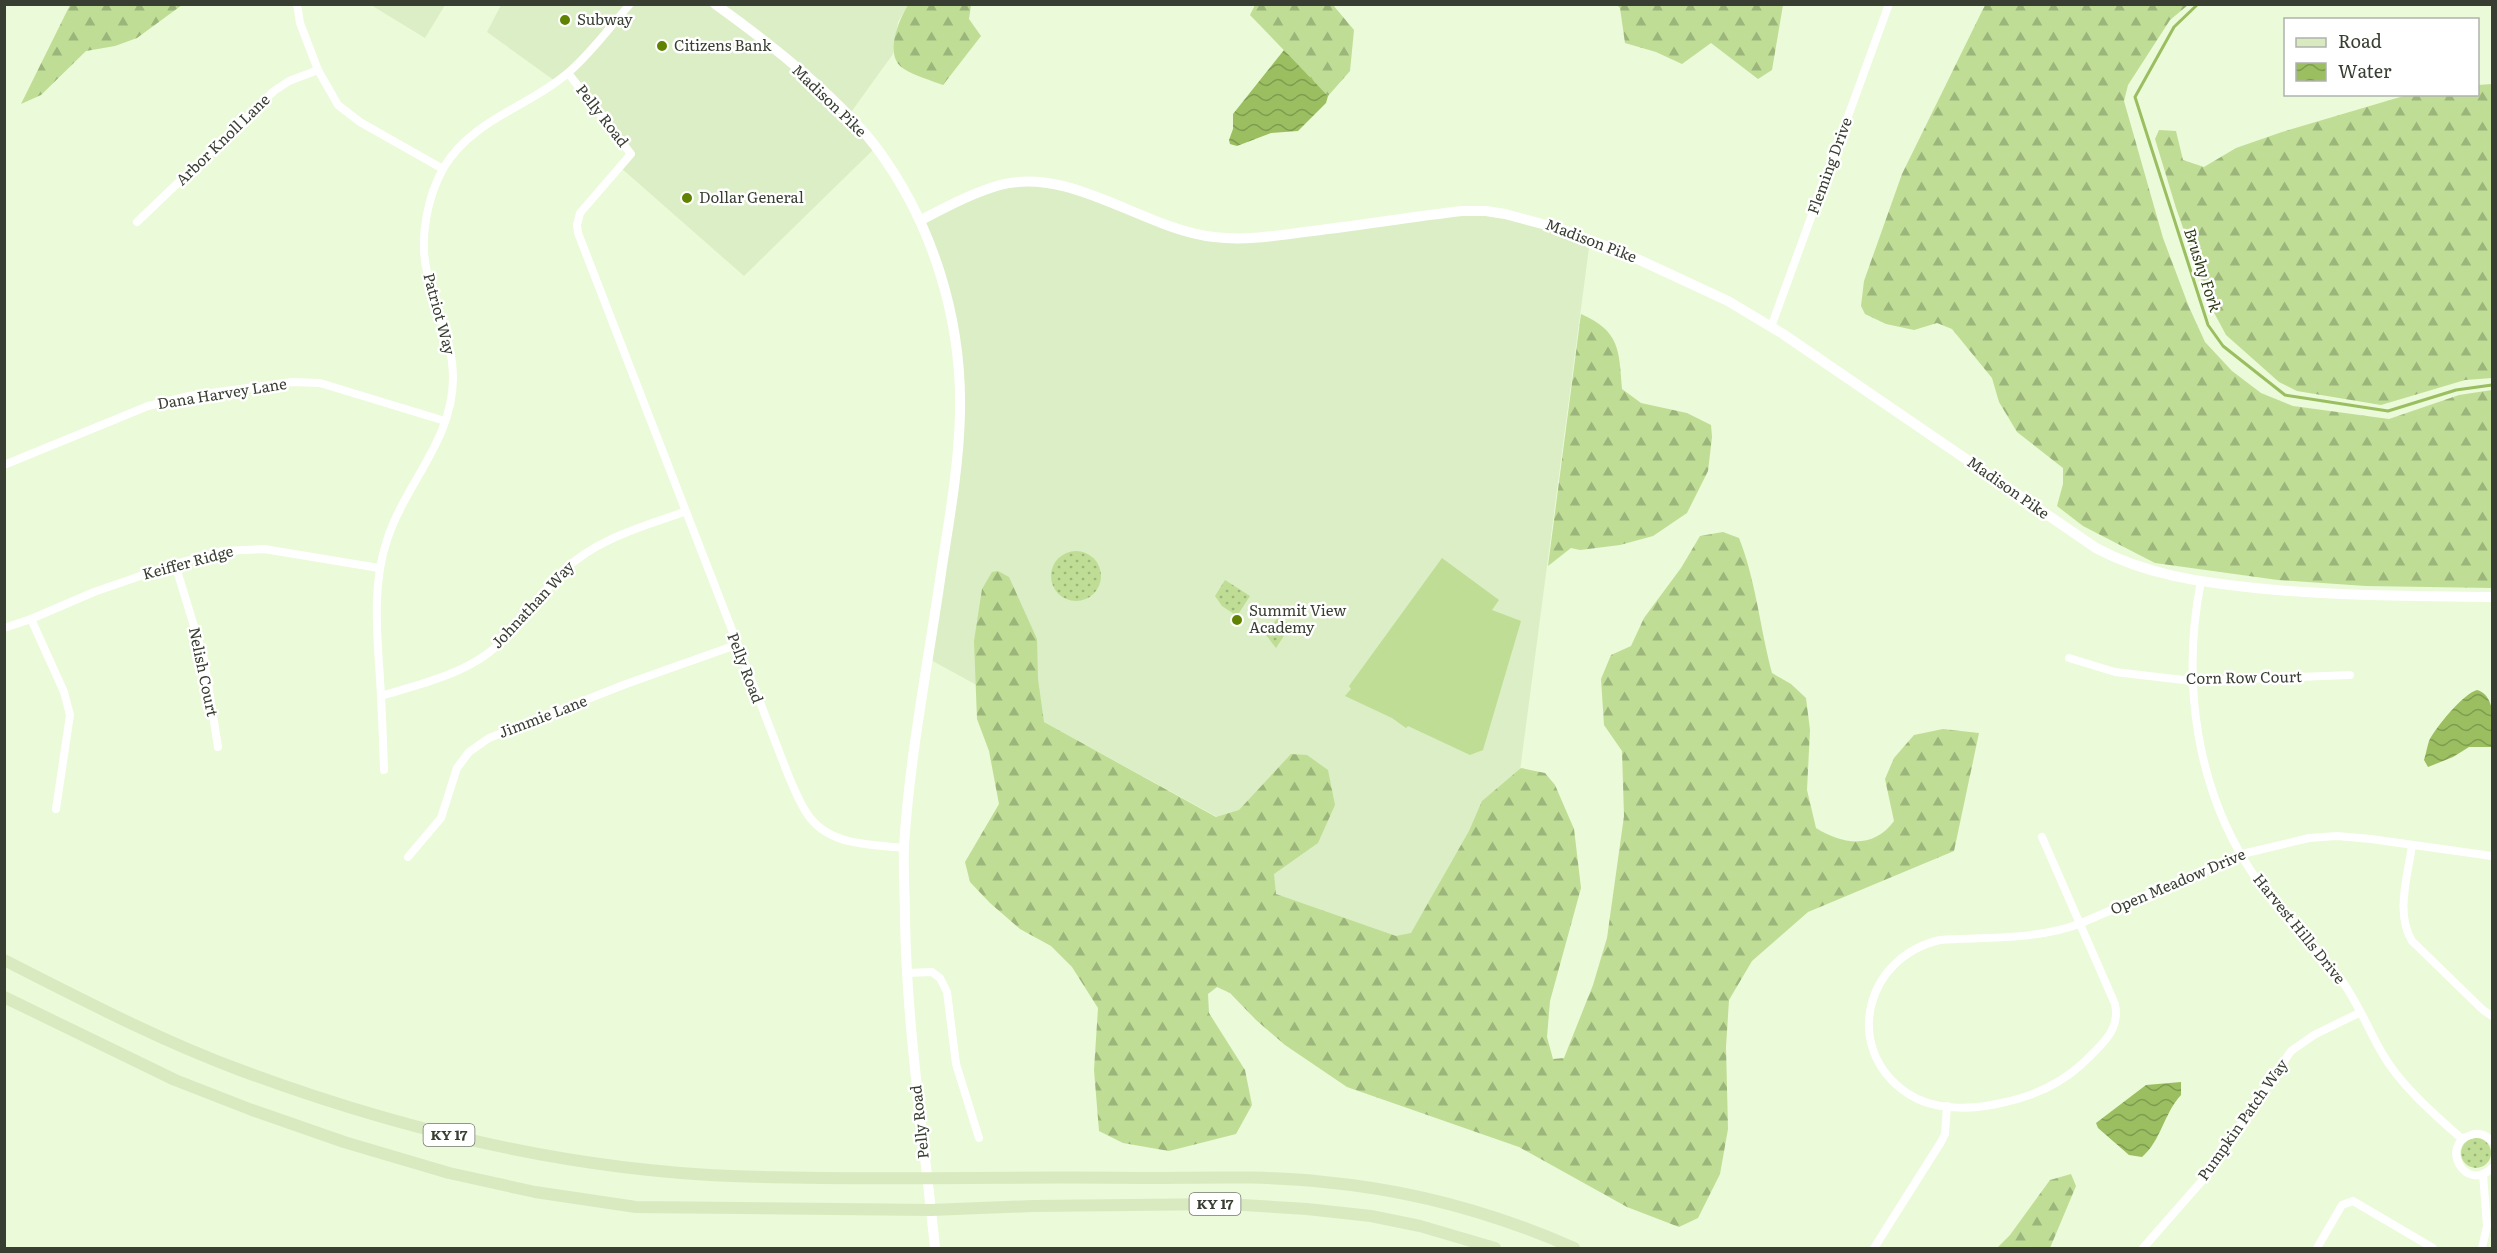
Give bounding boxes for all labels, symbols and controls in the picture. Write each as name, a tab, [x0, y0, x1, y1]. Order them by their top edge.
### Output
place label: Subway	[577, 7, 633, 30]
marker: Subway	[558, 13, 572, 27]
legend	[2284, 18, 2479, 96]
text: Road	[2338, 27, 2382, 54]
place label: Citizens Bank	[674, 33, 772, 56]
marker: Citizens Bank	[655, 39, 669, 53]
text: Water	[2338, 57, 2392, 84]
street label: Madison Pike	[788, 58, 873, 142]
street label: Pelly Road	[571, 79, 635, 151]
street label: Arbor Knoll Lane	[170, 88, 274, 190]
street label: Fleming Drive	[1800, 114, 1857, 217]
place label: Dollar General	[699, 185, 804, 208]
marker: Dollar General	[680, 191, 694, 205]
street label: Madison Pike	[1543, 212, 1641, 268]
water label: Brushy Fork	[2179, 225, 2229, 315]
street label: Patriot Way	[418, 270, 463, 358]
street label: Dana Harvey Lane	[155, 371, 288, 414]
street label: Madison Pike	[1963, 450, 2055, 524]
street label: Keiffer Ridge	[140, 538, 236, 585]
street label: Johnathan Way	[485, 555, 579, 653]
place label: Summit View Academy	[1249, 598, 1346, 638]
marker: Summit View Academy	[1230, 613, 1244, 627]
street label: Nelish Court	[184, 625, 225, 719]
street label: Pelly Road	[722, 629, 770, 706]
street label: Corn Row Court	[2186, 664, 2302, 689]
street label: Jimmie Lane	[495, 688, 590, 743]
street label: Open Meadow Drive	[2106, 842, 2249, 919]
street label: Harvest Hills Drive	[2248, 868, 2352, 988]
street label: Pumpkin Patch Way	[2191, 1053, 2293, 1185]
street label: Pelly Road	[903, 1084, 934, 1160]
road number: KY 17	[424, 1124, 474, 1146]
road number: KY 17	[1190, 1193, 1240, 1215]

